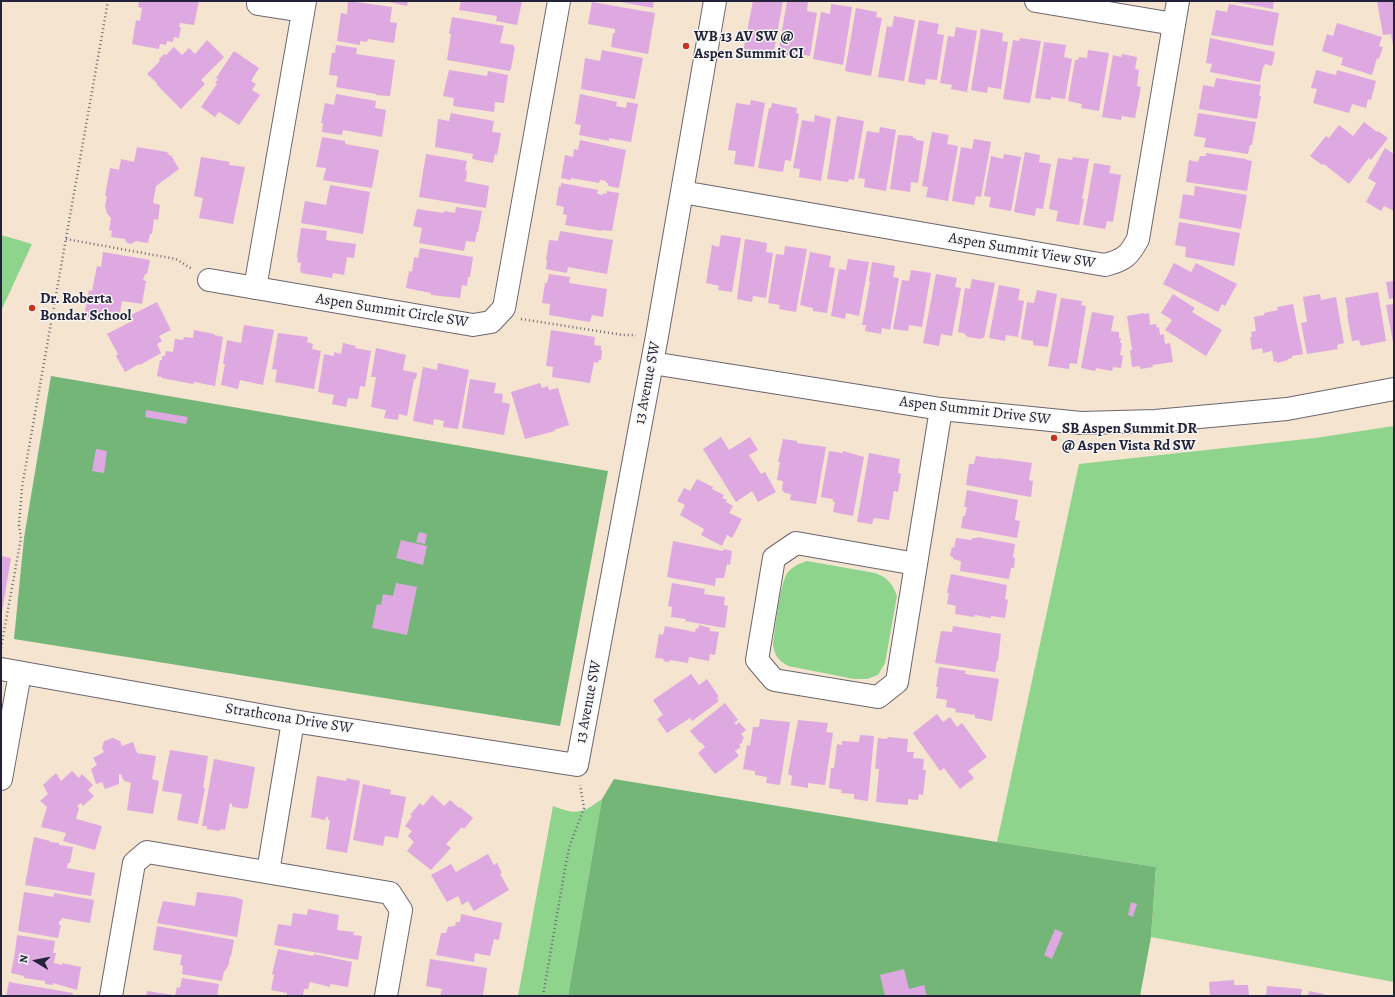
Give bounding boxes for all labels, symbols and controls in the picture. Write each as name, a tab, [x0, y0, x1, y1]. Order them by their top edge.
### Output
place label: WB 13 AV SW @ Aspen Summit CI	[694, 28, 804, 63]
marker: WB 13 AV SW @ Aspen Summit CI	[681, 41, 691, 51]
street label: Aspen Summit View SW	[947, 229, 1097, 273]
place label: Dr. Roberta Bondar School	[40, 290, 131, 325]
street label: Aspen Summit Circle SW	[314, 290, 470, 332]
marker: Dr. Roberta Bondar School	[27, 303, 37, 313]
street label: 13 Avenue SW	[631, 340, 665, 426]
street label: Aspen Summit Drive SW	[898, 393, 1052, 429]
place label: SB Aspen Summit DR @ Aspen Vista Rd SW	[1062, 420, 1197, 455]
marker: SB Aspen Summit DR @ Aspen Vista Rd SW	[1049, 433, 1059, 443]
street label: 13 Avenue SW	[572, 659, 606, 745]
street label: Strathcona Drive SW	[224, 700, 354, 738]
north arrow	[16, 941, 56, 981]
text: N	[16, 954, 32, 964]

